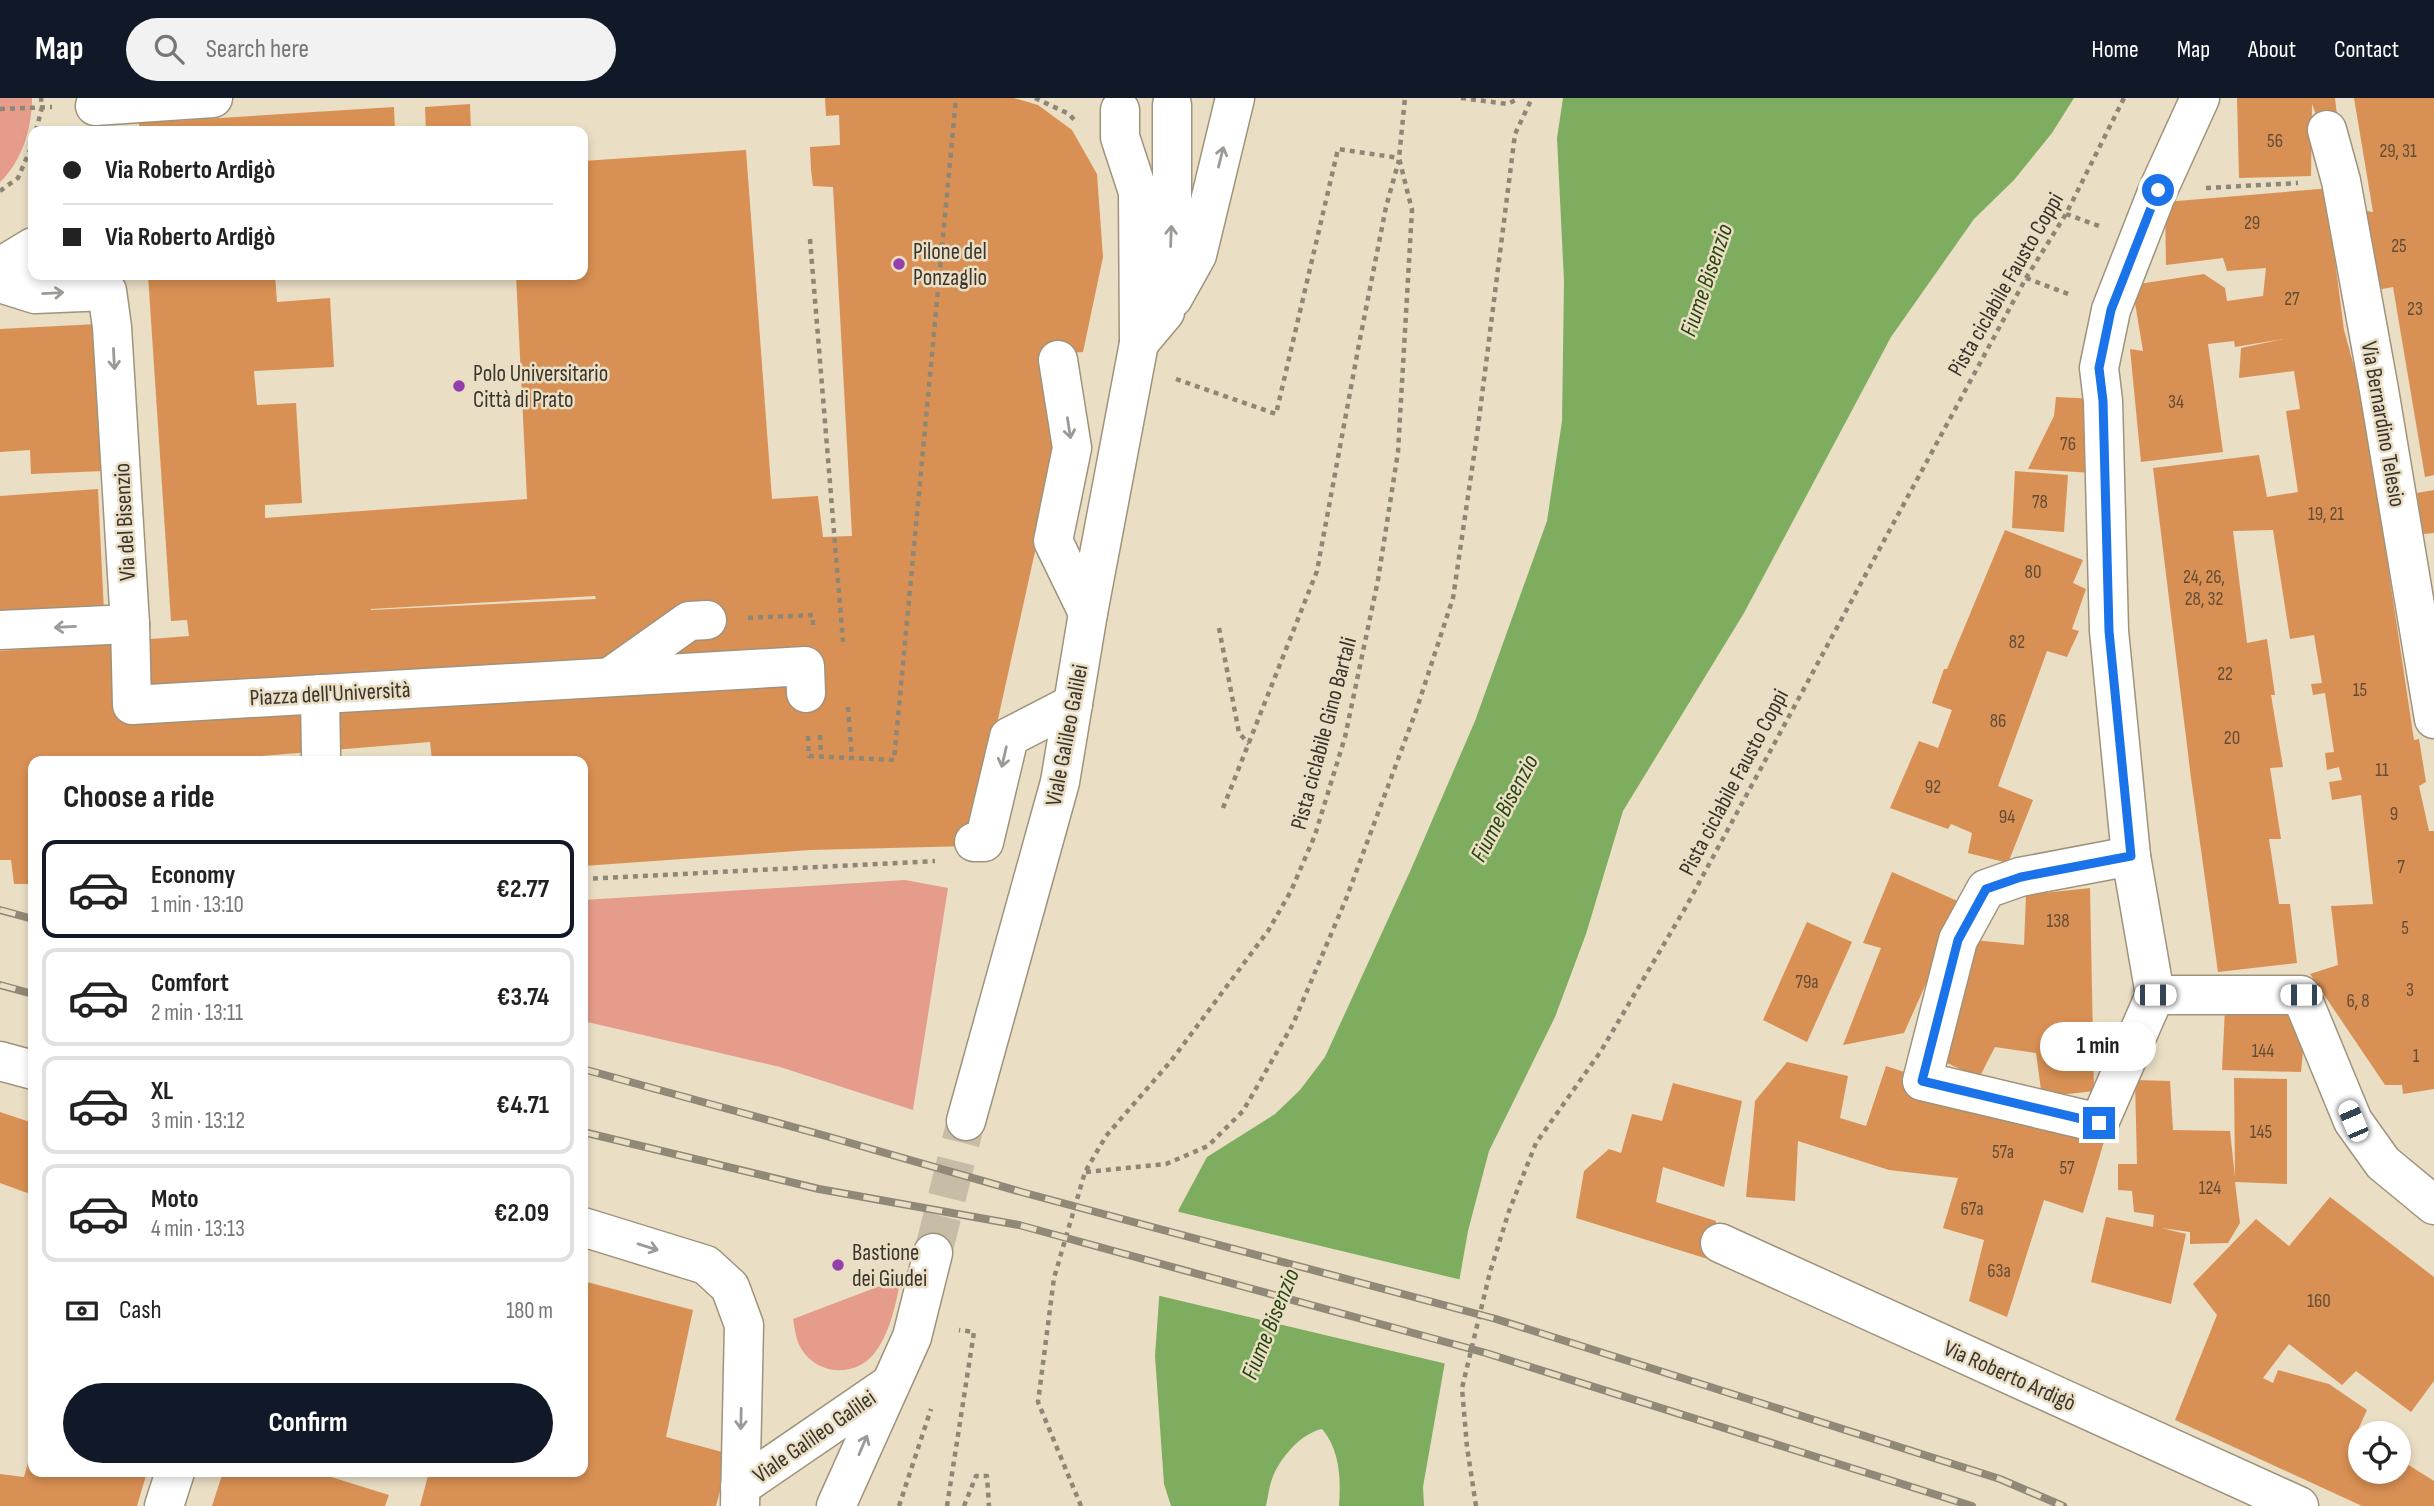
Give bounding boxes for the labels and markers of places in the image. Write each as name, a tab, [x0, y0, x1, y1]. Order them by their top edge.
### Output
place label: Pilone del Ponzaglio	[913, 238, 987, 292]
marker: Pilone del Ponzaglio	[891, 256, 907, 272]
place label: Polo Universitario Città di Prato	[473, 360, 608, 414]
marker: Polo Universitario Città di Prato	[451, 378, 467, 394]
place label: Bastione dei Giudei	[852, 1239, 927, 1293]
marker: Bastione dei Giudei	[830, 1257, 846, 1273]

